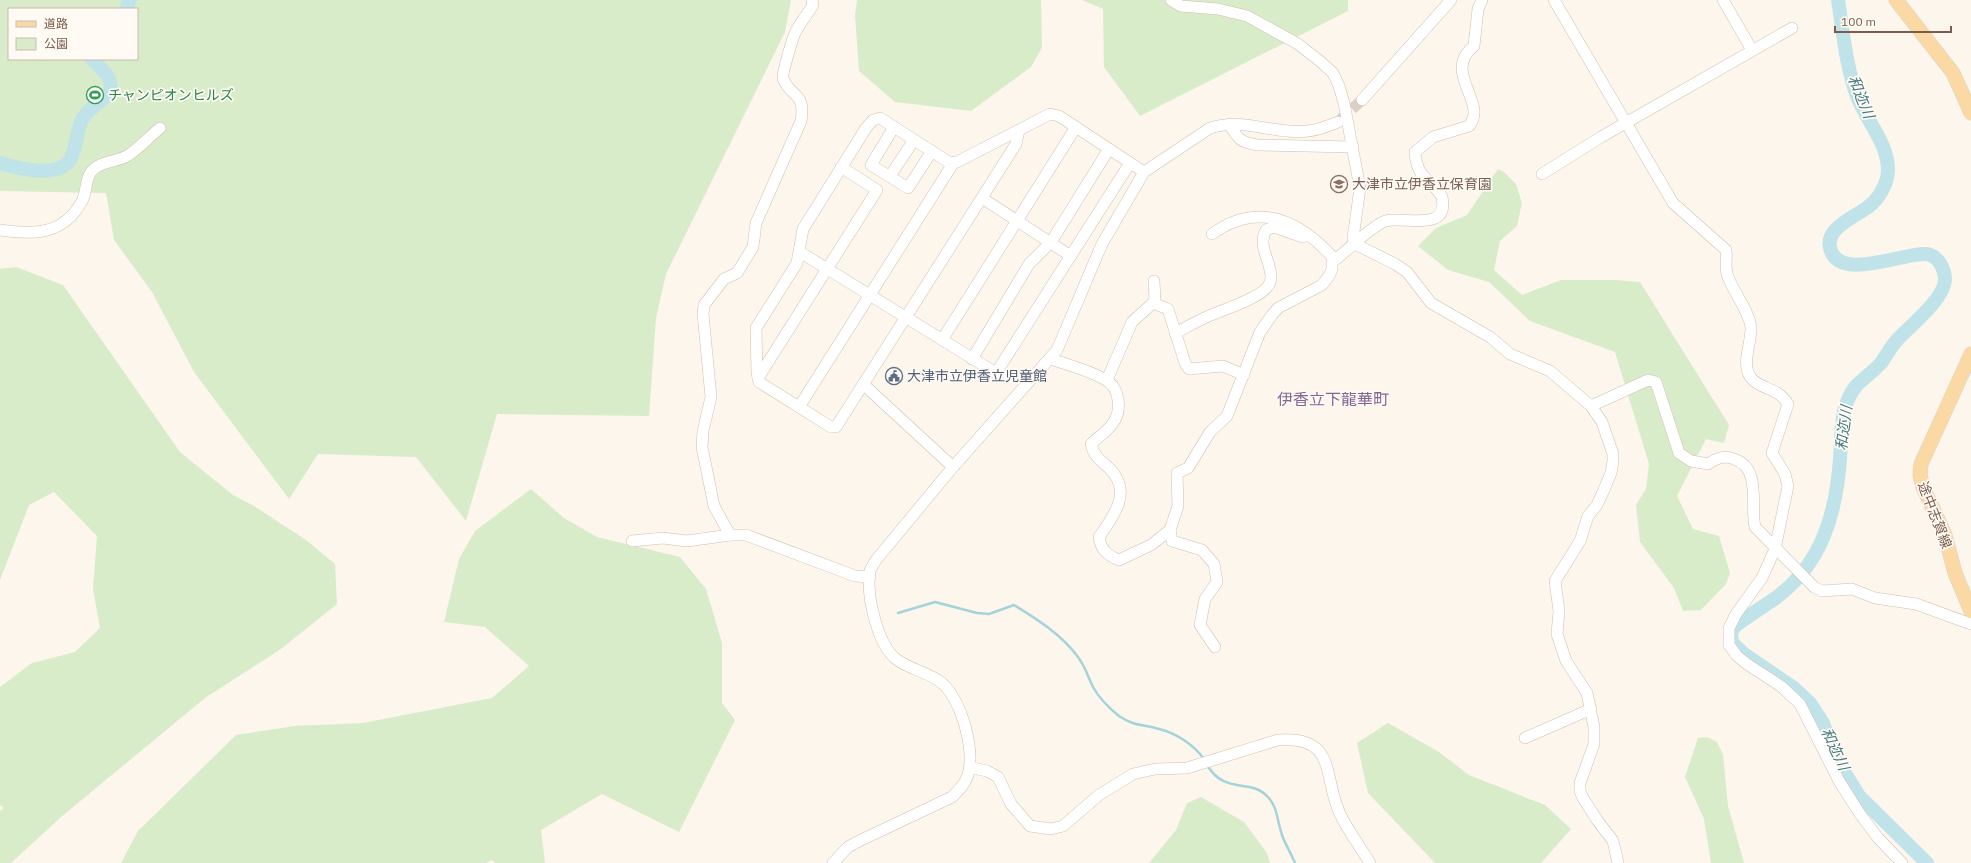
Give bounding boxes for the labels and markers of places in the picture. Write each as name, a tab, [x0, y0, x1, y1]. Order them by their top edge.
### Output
sports icon: チャンピオンヒルズ	[85, 85, 105, 105]
place label: チャンピオンヒルズ	[108, 86, 234, 104]
school or university icon: 大津市立伊香立保育園	[1329, 174, 1349, 194]
place label: 大津市立伊香立保育園	[1352, 175, 1492, 193]
public building icon: 大津市立伊香立児童館	[884, 366, 904, 386]
place label: 大津市立伊香立児童館	[907, 367, 1047, 385]

